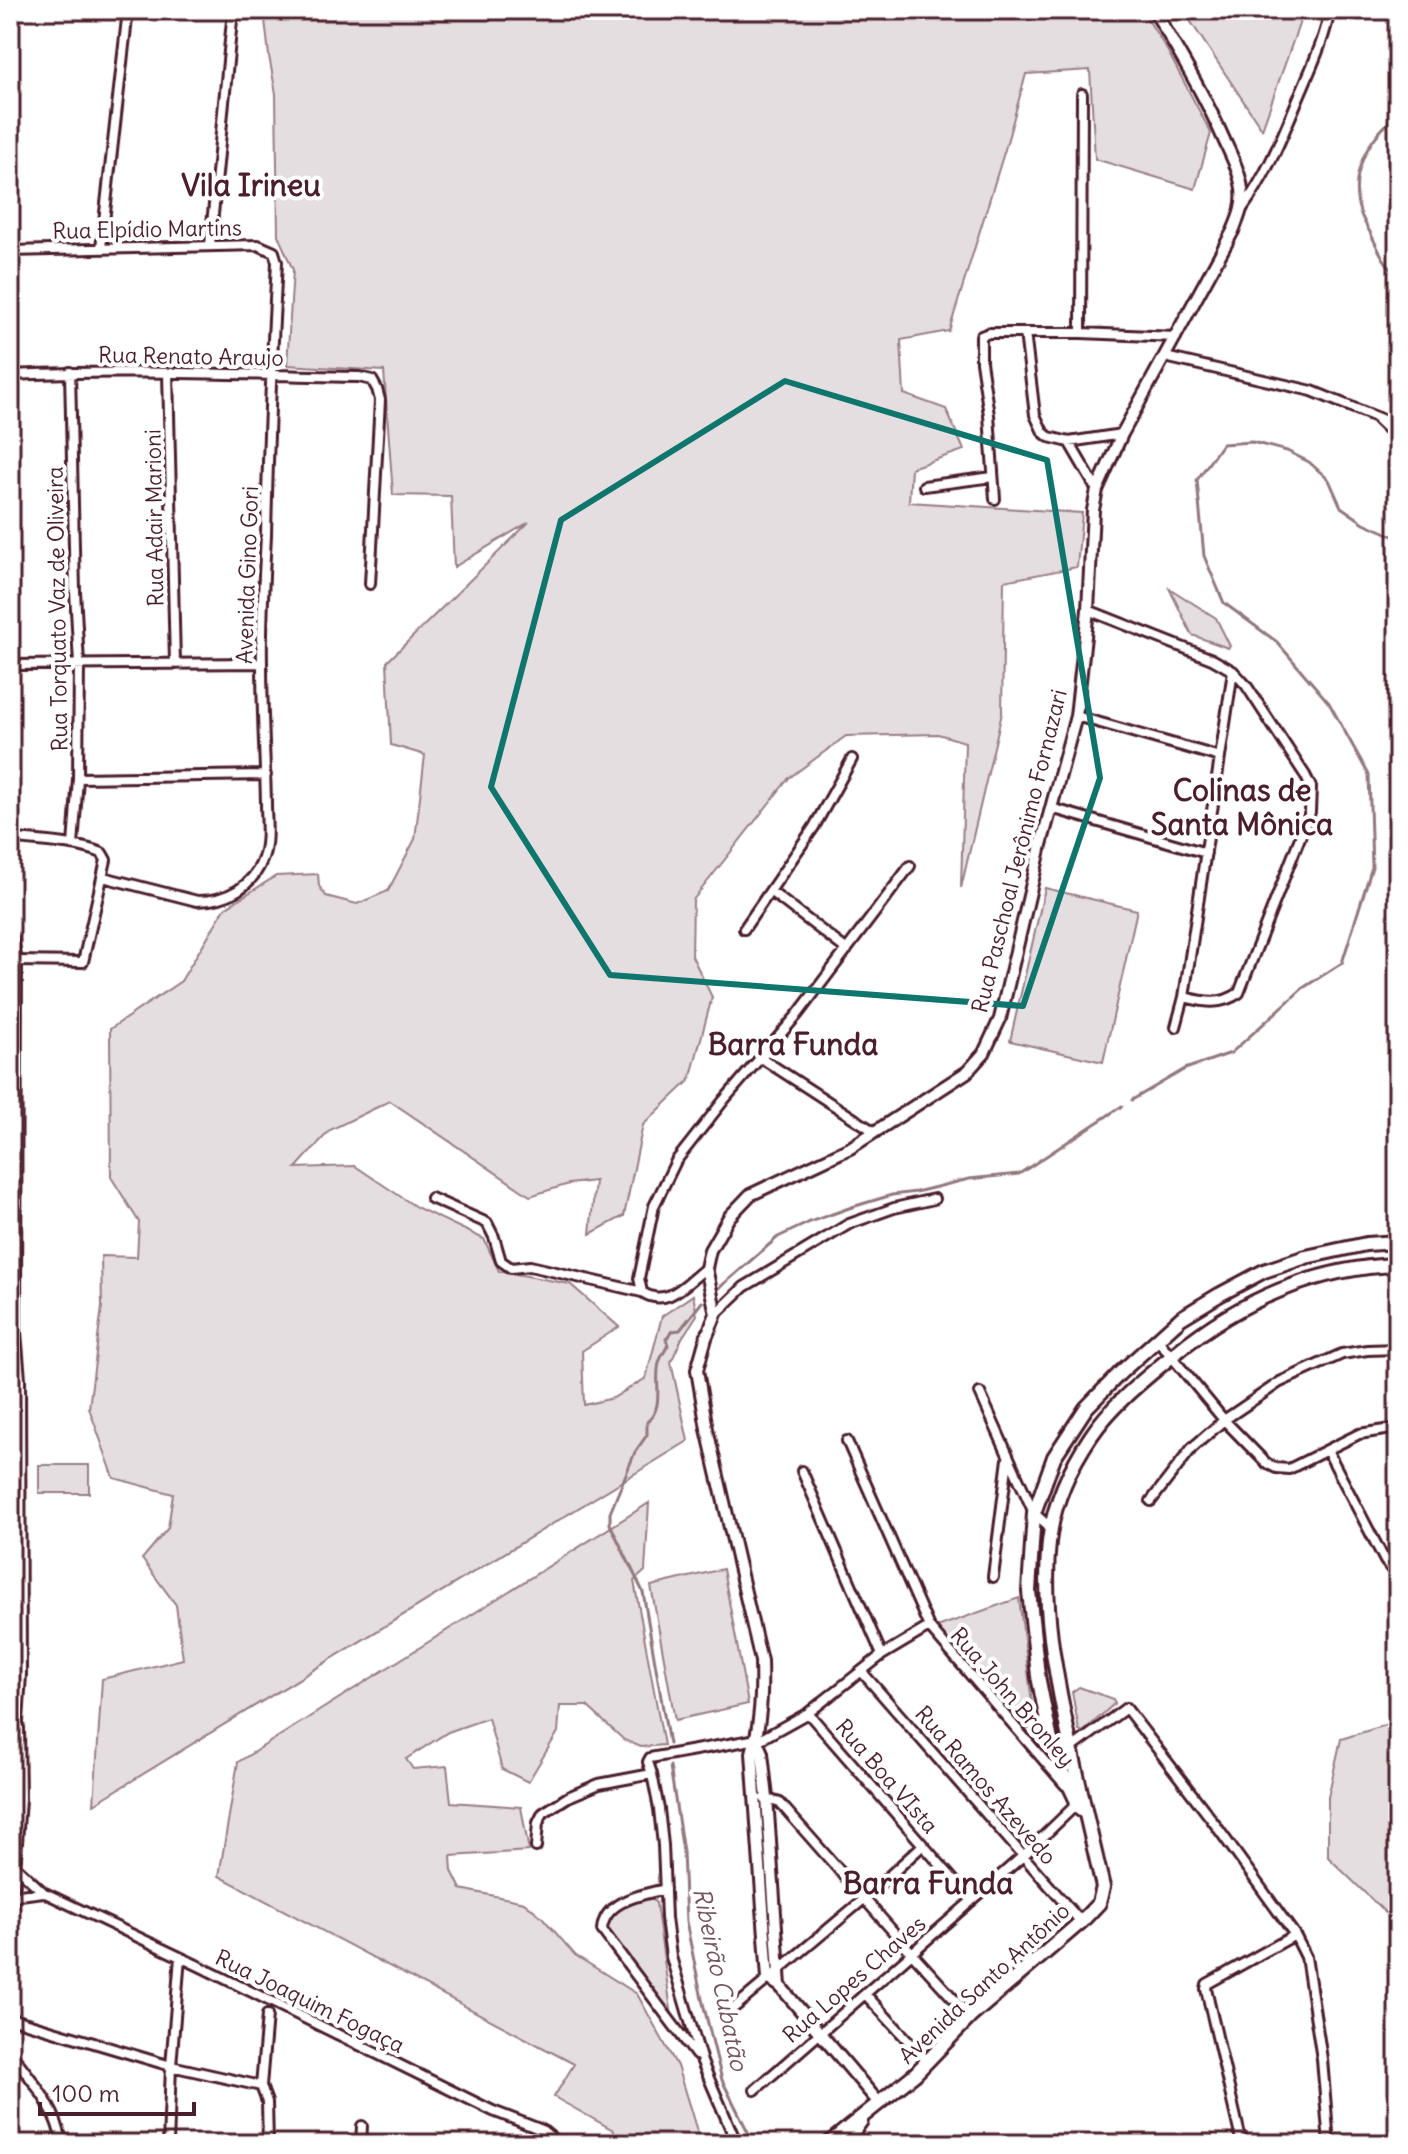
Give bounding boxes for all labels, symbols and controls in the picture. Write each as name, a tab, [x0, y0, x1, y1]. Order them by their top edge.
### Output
district label: Vila Irineu	[181, 166, 321, 204]
street label: Rua Elpídio Martins	[52, 213, 242, 245]
street label: Rua Renato Araujo	[98, 340, 284, 372]
street label: Rua Adair Marioni	[138, 429, 170, 607]
street label: Rua Torquato Vaz de Oliveira	[41, 466, 73, 752]
street label: Avenida Gino Gori	[230, 485, 264, 665]
street label: Rua Paschoal Jerônimo Fornazari	[965, 686, 1073, 1016]
district label: Colinas de Santa Mônica	[1151, 771, 1333, 843]
district label: Barra Funda	[708, 1025, 878, 1063]
street label: Rua John Bronley	[945, 1621, 1081, 1773]
street label: Rua Ramos Azevedo	[909, 1700, 1063, 1870]
street label: Rua Boa VIsta	[830, 1713, 944, 1839]
district label: Barra Funda	[843, 1864, 1013, 1902]
water label: Ribeirão Cubatão	[687, 1885, 755, 2075]
street label: Avenida Santo Antônio	[893, 1896, 1075, 2070]
street label: Rua Lopes Chaves	[777, 1909, 931, 2049]
street label: Rua Joaquim Fogaça	[211, 1943, 409, 2059]
scale bar	[40, 2066, 194, 2116]
text: 100 m	[52, 2078, 120, 2108]

